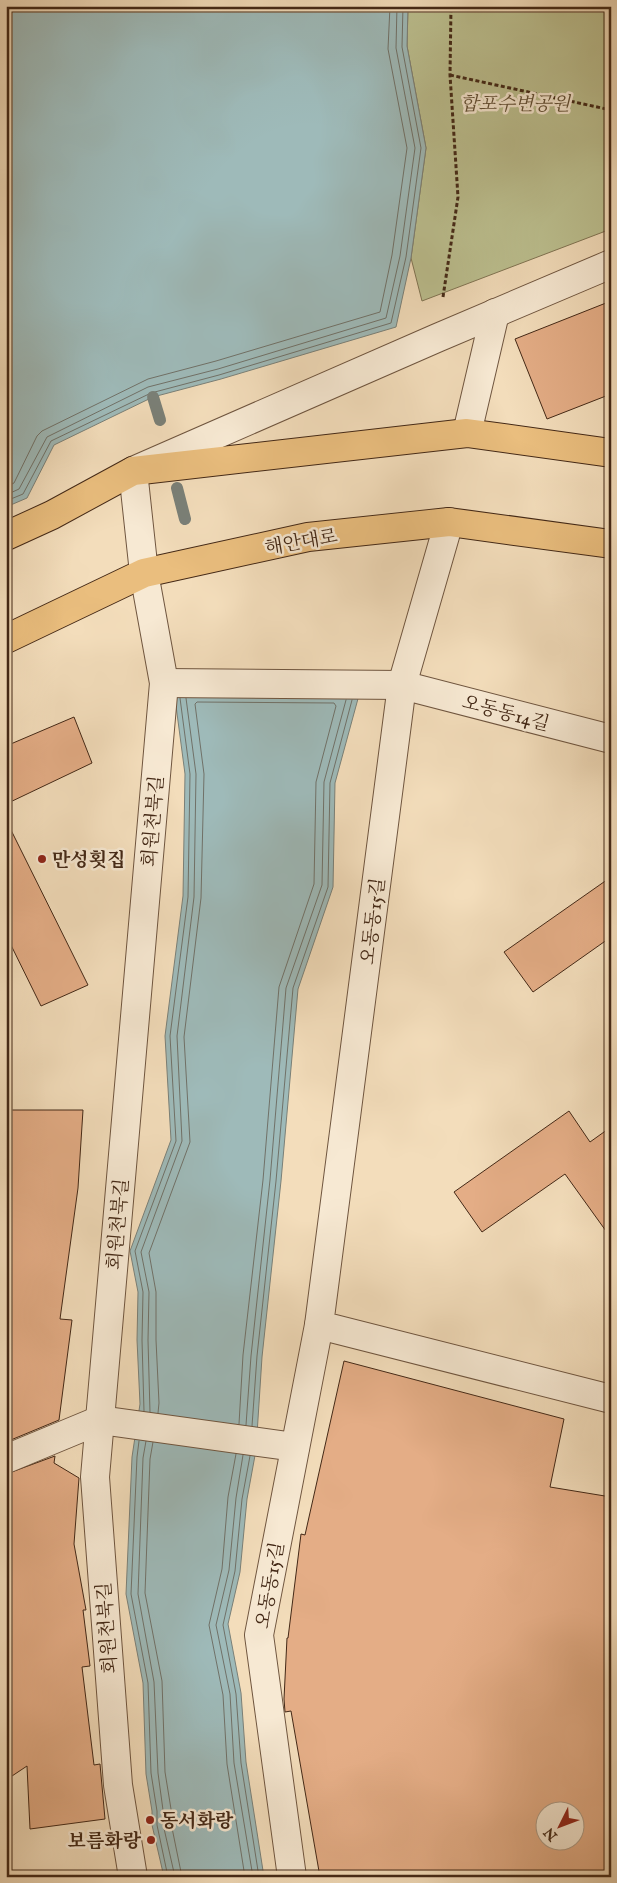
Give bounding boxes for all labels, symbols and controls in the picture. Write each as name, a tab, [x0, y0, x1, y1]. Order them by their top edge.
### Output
park label: 합포수변공원	[460, 93, 572, 117]
street label: 해안대로	[263, 525, 340, 561]
street label: 오동동14길	[459, 691, 552, 737]
street label: 회원천북길	[138, 774, 170, 868]
place label: 만성횟집	[52, 849, 125, 873]
marker: 만성횟집	[36, 853, 48, 865]
street label: 오동동15길	[357, 876, 391, 966]
street label: 회원천북길	[103, 1177, 135, 1271]
street label: 오동동15길	[252, 1540, 290, 1630]
street label: 회원천북길	[93, 1581, 123, 1674]
north arrow	[534, 1800, 584, 1850]
place label: 동서화랑	[160, 1810, 234, 1834]
marker: 동서화랑	[144, 1814, 156, 1826]
text: N	[540, 1824, 562, 1845]
place label: 보름화랑	[68, 1830, 142, 1854]
marker: 보름화랑	[145, 1834, 157, 1846]

